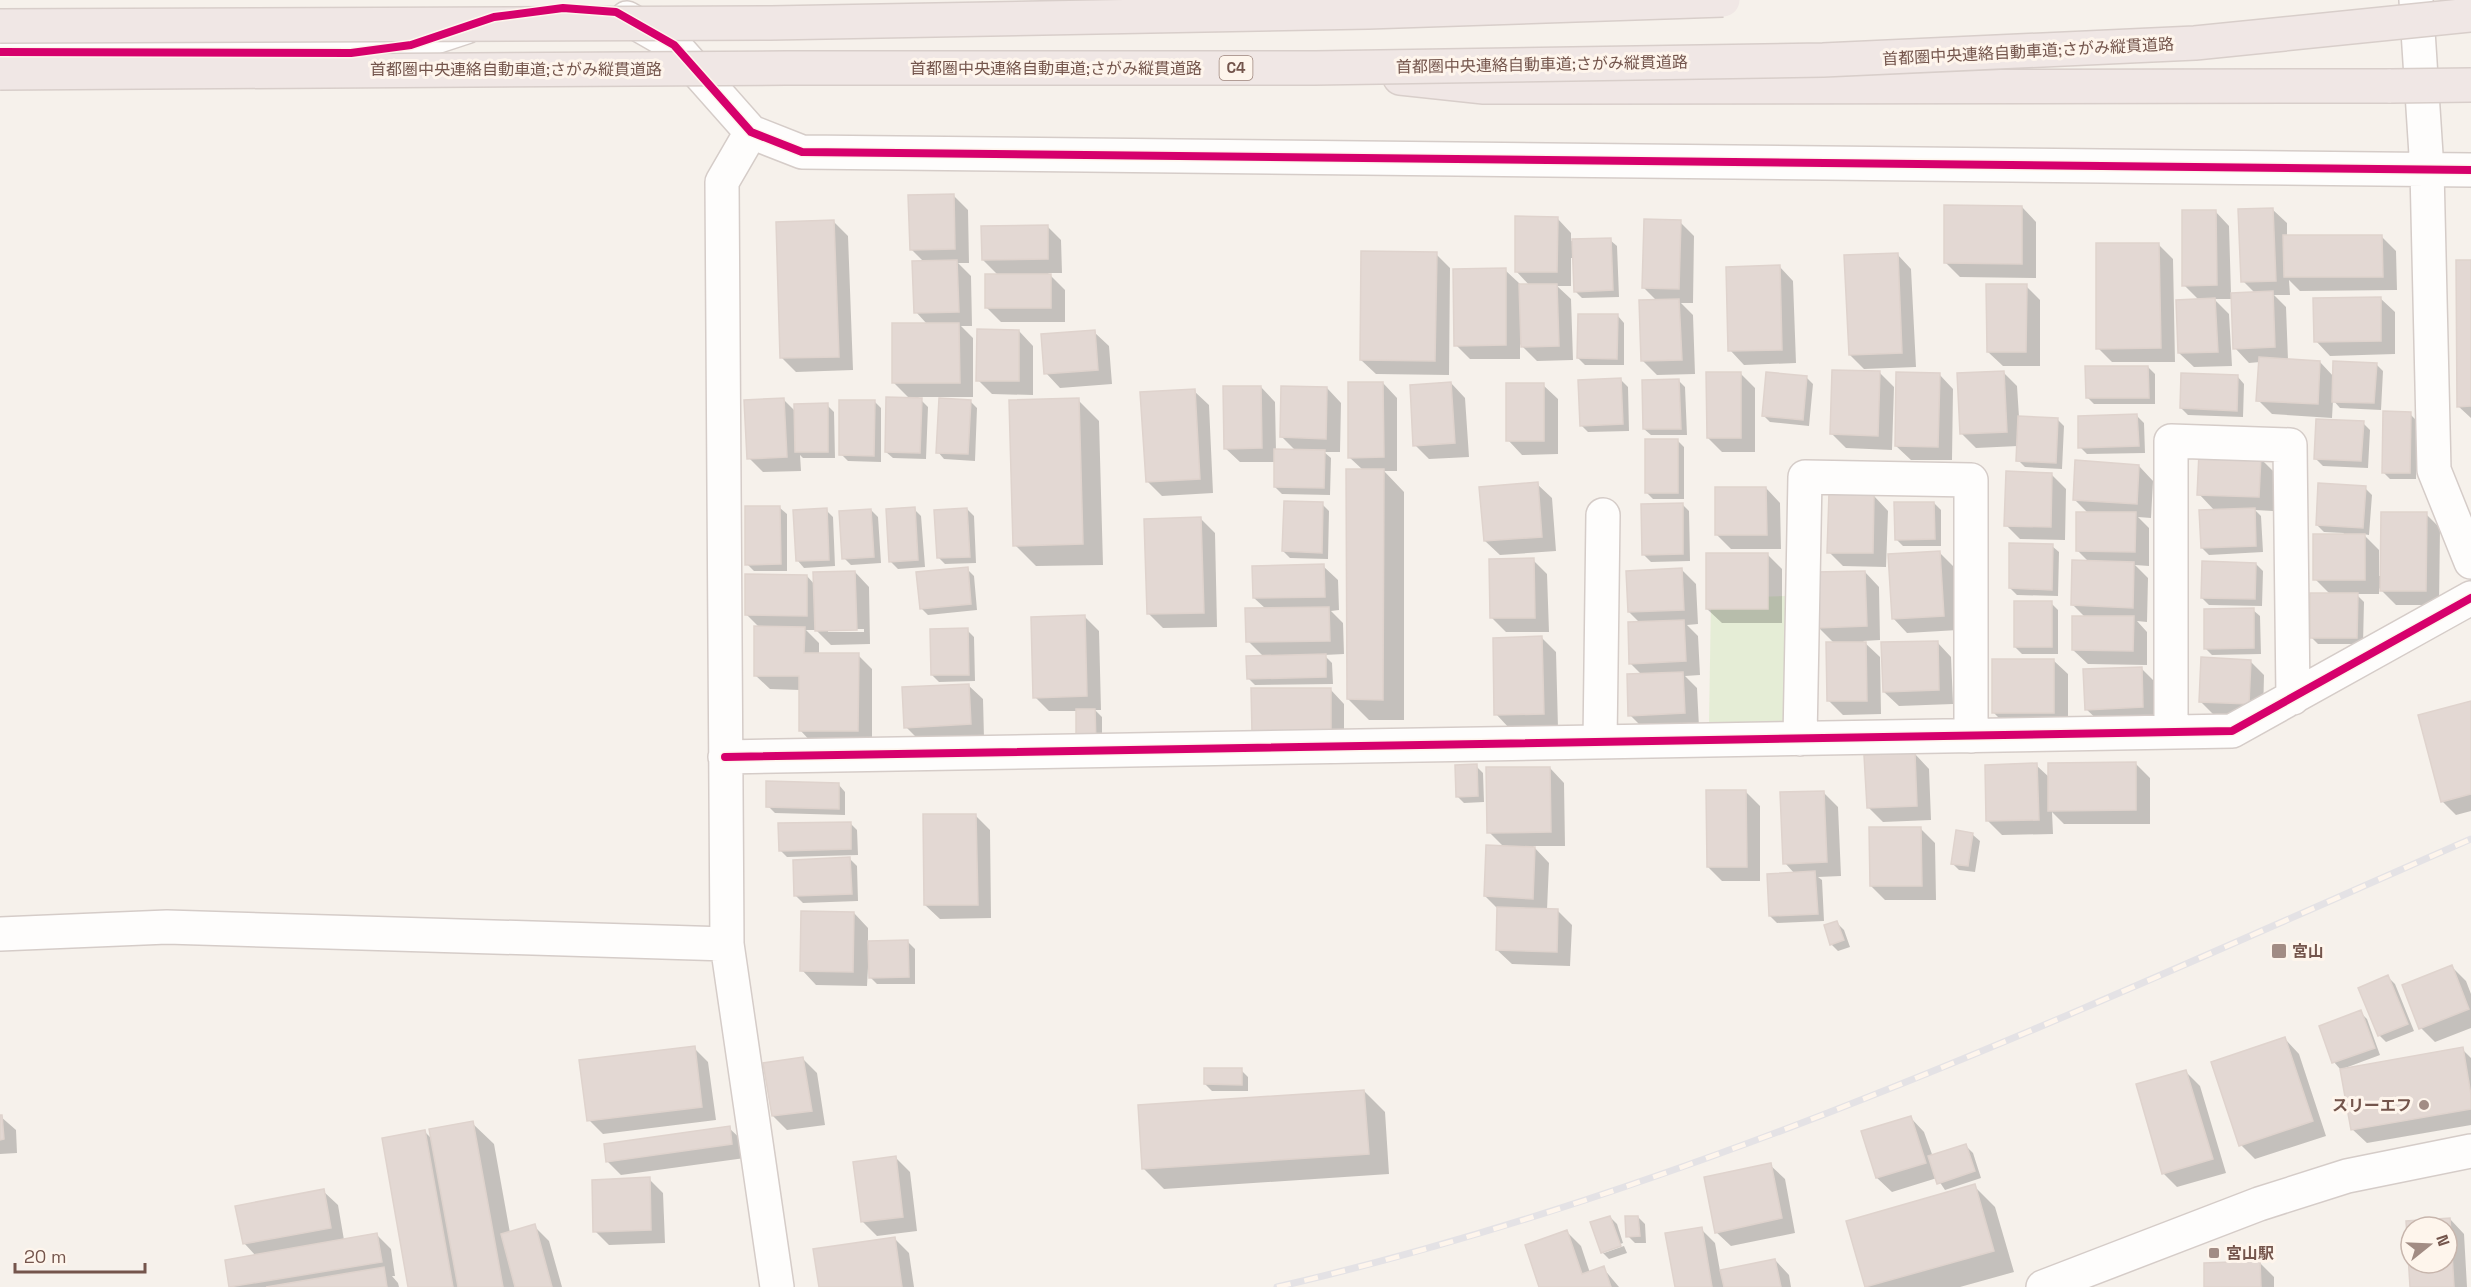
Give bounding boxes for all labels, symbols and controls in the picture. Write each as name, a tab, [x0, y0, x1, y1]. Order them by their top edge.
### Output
street label: 首都圏中央連絡自動車道;さがみ縦貫道路	[1882, 33, 2174, 70]
street label: 首都圏中央連絡自動車道;さがみ縦貫道路	[1396, 51, 1688, 78]
road number: C4	[1220, 56, 1252, 80]
street label: 首都圏中央連絡自動車道;さがみ縦貫道路	[910, 58, 1202, 79]
street label: 首都圏中央連絡自動車道;さがみ縦貫道路	[370, 59, 662, 80]
place label: 宮山	[2292, 941, 2324, 962]
marker: 宮山	[2270, 942, 2288, 960]
place label: スリーエフ	[2332, 1095, 2412, 1116]
marker: スリーエフ	[2417, 1098, 2431, 1112]
north arrow	[2399, 1215, 2459, 1275]
text: N	[2431, 1232, 2454, 1249]
scale bar	[15, 1236, 146, 1274]
place label: 宮山駅	[2226, 1243, 2274, 1264]
text: 20 m	[24, 1245, 67, 1268]
marker: 宮山駅	[2207, 1246, 2221, 1260]

